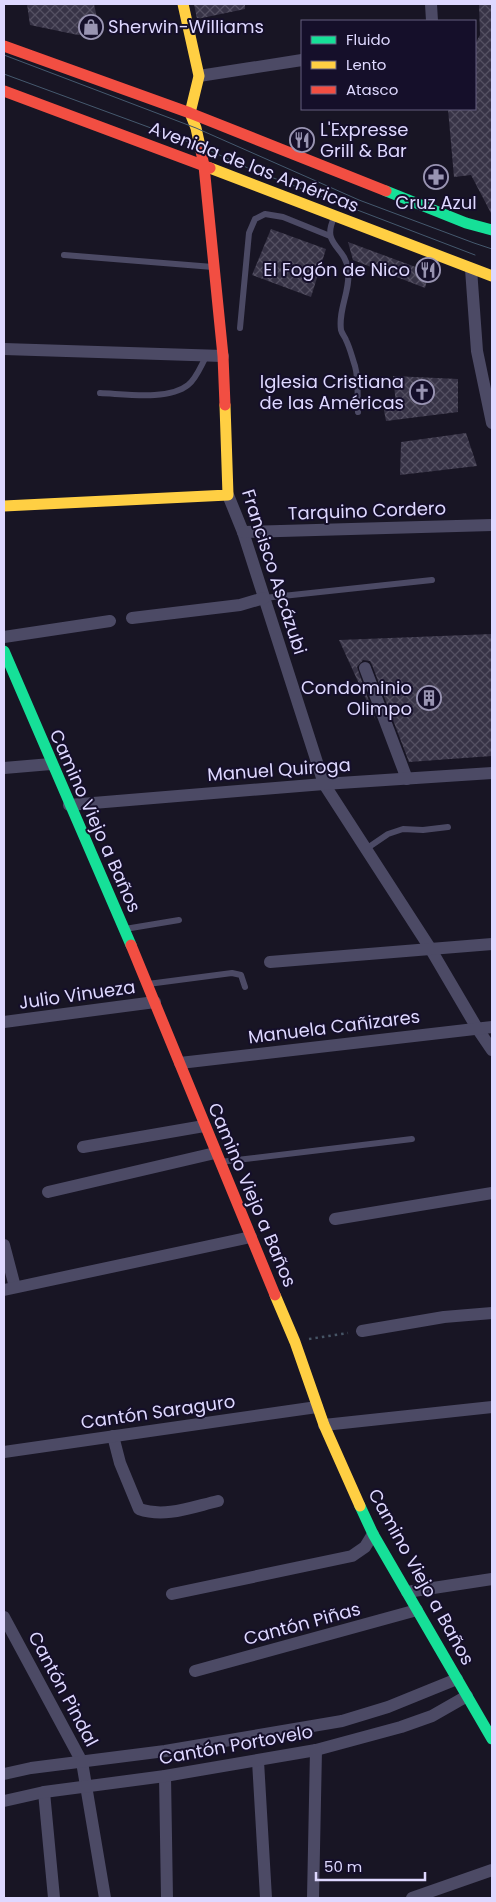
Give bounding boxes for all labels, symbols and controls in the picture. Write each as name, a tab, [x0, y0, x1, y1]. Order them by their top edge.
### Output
shop icon: Sherwin-Williams	[78, 14, 104, 40]
place label: Sherwin-Williams	[108, 14, 264, 39]
legend	[301, 20, 476, 110]
text: Fluido	[346, 29, 390, 50]
text: Lento	[346, 54, 386, 75]
text: Atasco	[346, 79, 398, 100]
street label: Avenida de las Américas	[146, 115, 363, 218]
place label: L'Expresse Grill & Bar	[320, 117, 409, 163]
restaurant icon: L'Expresse Grill & Bar	[289, 127, 315, 153]
pharmacy icon: Cruz Azul	[423, 164, 449, 190]
place label: Cruz Azul	[395, 190, 477, 215]
place label: El Fogón de Nico	[263, 257, 410, 282]
restaurant icon: El Fogón de Nico	[415, 257, 441, 283]
place label: Iglesia Cristiana de las Américas	[260, 369, 404, 415]
church icon: Iglesia Cristiana de las Américas	[409, 379, 435, 405]
street label: Francisco Ascázubi	[236, 486, 313, 658]
street label: Tarquino Cordero	[287, 495, 447, 526]
place label: Condominio Olimpo	[301, 675, 412, 721]
building icon: Condominio Olimpo	[416, 685, 442, 711]
street label: Camino Viejo a Baños	[44, 725, 147, 916]
street label: Manuel Quiroga	[206, 752, 352, 787]
street label: Julio Vinueza	[17, 974, 137, 1015]
street label: Manuela Cañizares	[247, 1004, 421, 1049]
street label: Camino Viejo a Baños	[202, 1099, 303, 1291]
street label: Cantón Saraguro	[79, 1388, 237, 1435]
street label: Camino Viejo a Baños	[362, 1484, 480, 1669]
street label: Cantón Piñas	[241, 1596, 363, 1651]
street label: Cantón Pindal	[23, 1627, 104, 1751]
street label: Cantón Portovelo	[157, 1719, 315, 1770]
scale bar	[316, 1850, 425, 1882]
text: 50 m	[324, 1856, 362, 1877]

